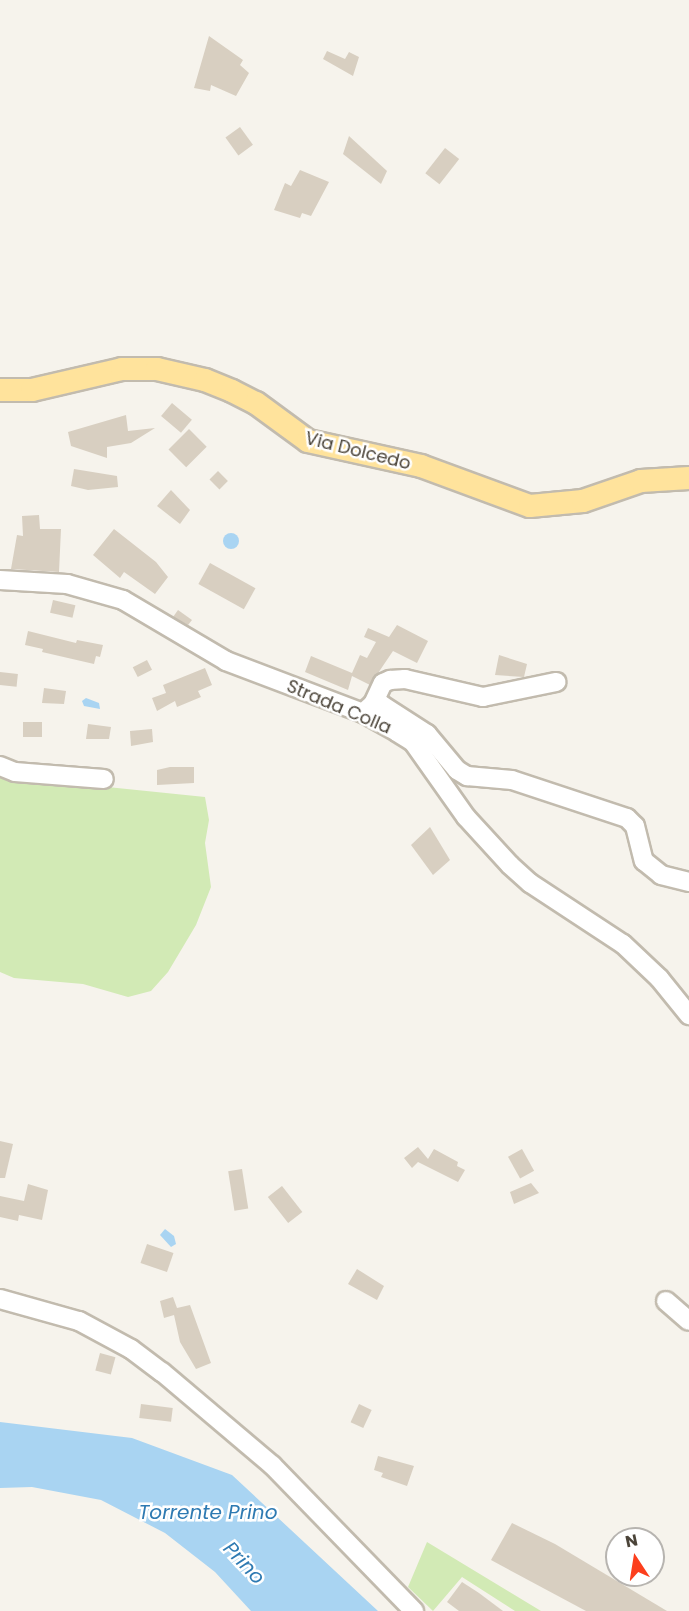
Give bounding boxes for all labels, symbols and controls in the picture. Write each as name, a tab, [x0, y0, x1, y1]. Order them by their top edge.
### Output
street label: Via Dolcedo	[303, 427, 413, 475]
street label: Strada Colla	[283, 675, 395, 739]
water label: Torrente Prino	[139, 1500, 277, 1524]
north arrow	[605, 1527, 665, 1587]
text: N	[623, 1528, 640, 1553]
water label: Prino	[218, 1537, 270, 1589]

